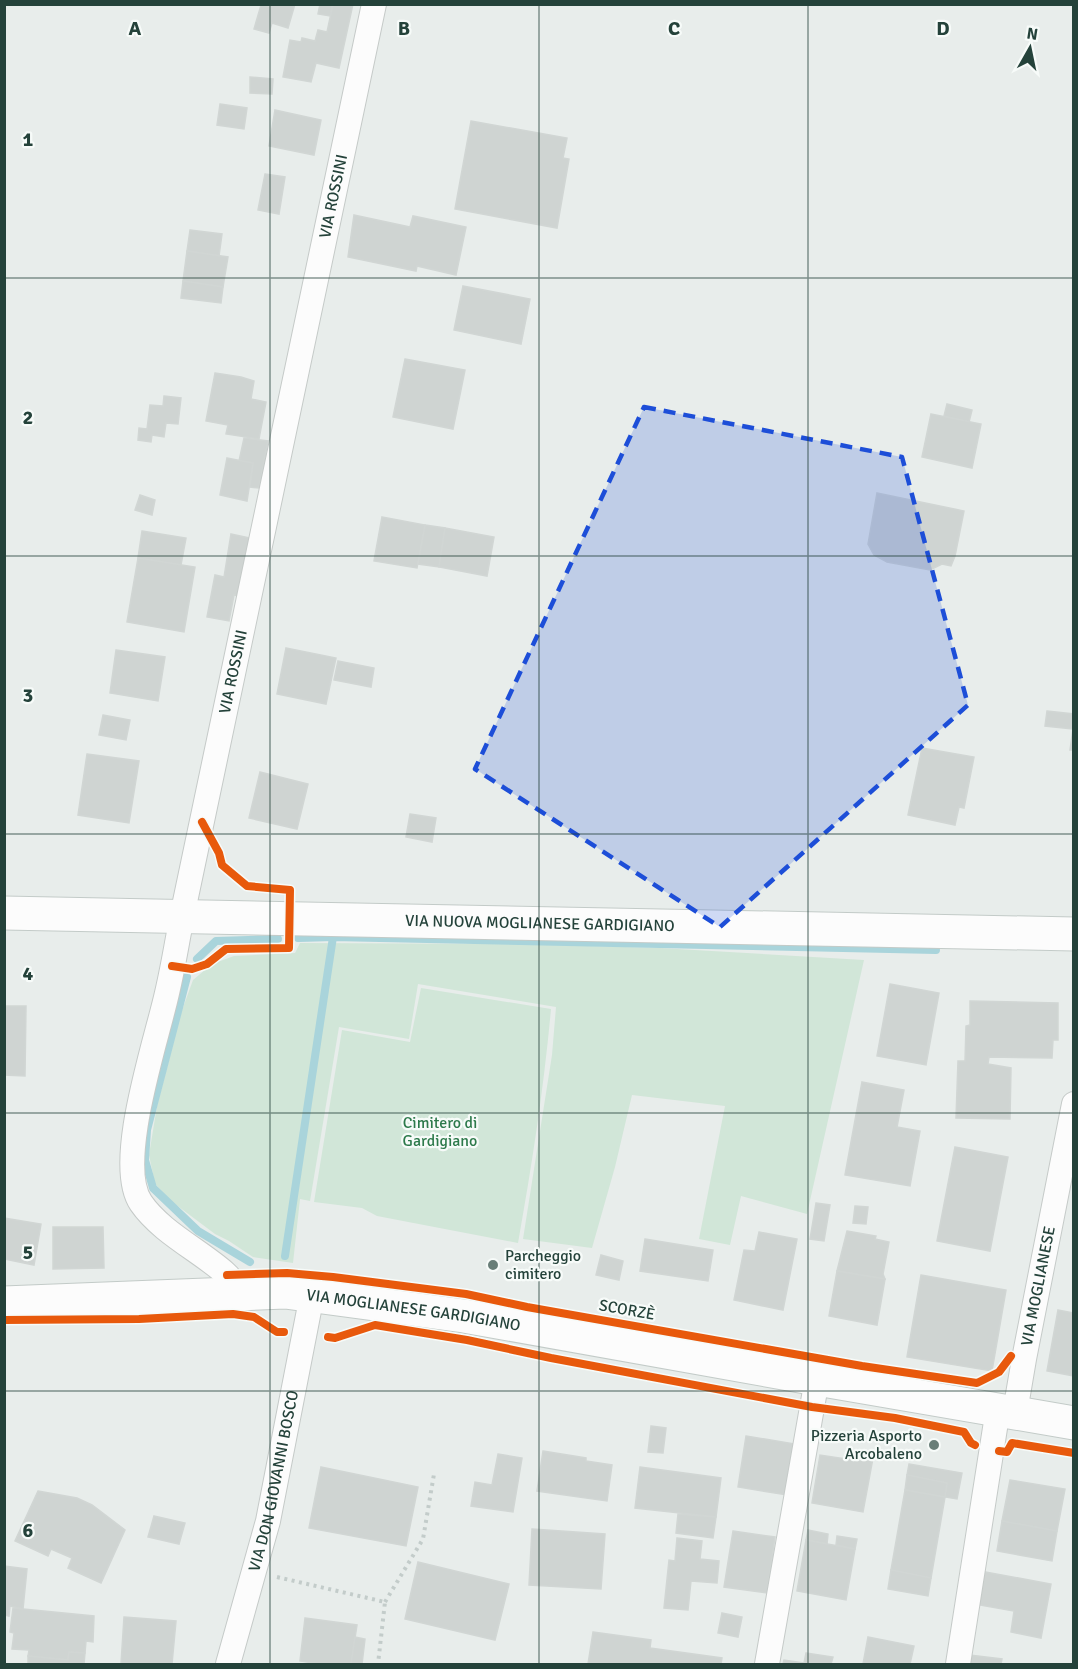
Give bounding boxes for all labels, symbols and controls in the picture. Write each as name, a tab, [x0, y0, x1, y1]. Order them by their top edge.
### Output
text: A	[129, 16, 142, 41]
text: B	[398, 16, 410, 41]
text: C	[668, 16, 680, 41]
text: D	[936, 16, 950, 41]
north arrow	[1000, 18, 1060, 78]
text: N	[1025, 23, 1039, 45]
text: 1	[23, 127, 34, 152]
street label: VIA ROSSINI	[315, 153, 352, 240]
text: 2	[23, 405, 33, 430]
street label: VIA ROSSINI	[215, 628, 252, 716]
text: 3	[23, 683, 33, 708]
street label: VIA NUOVA MOGLIANESE GARDIGIANO	[405, 911, 675, 936]
text: 4	[23, 961, 34, 986]
park label: Cimitero di Gardigiano	[403, 1113, 477, 1151]
street label: VIA MOGLIANESE	[1017, 1225, 1060, 1348]
text: 5	[23, 1240, 33, 1265]
place label: Parcheggio cimitero	[505, 1246, 581, 1284]
marker: Parcheggio cimitero	[486, 1258, 500, 1272]
street label: VIA MOGLIANESE GARDIGIANO	[305, 1285, 522, 1336]
street label: SCORZÈ	[597, 1295, 657, 1325]
street label: VIA DON GIOVANNI BOSCO	[244, 1388, 303, 1574]
place label: Pizzeria Asporto Arcobaleno	[811, 1426, 922, 1464]
marker: Pizzeria Asporto Arcobaleno	[927, 1438, 941, 1452]
text: 6	[23, 1518, 34, 1543]

